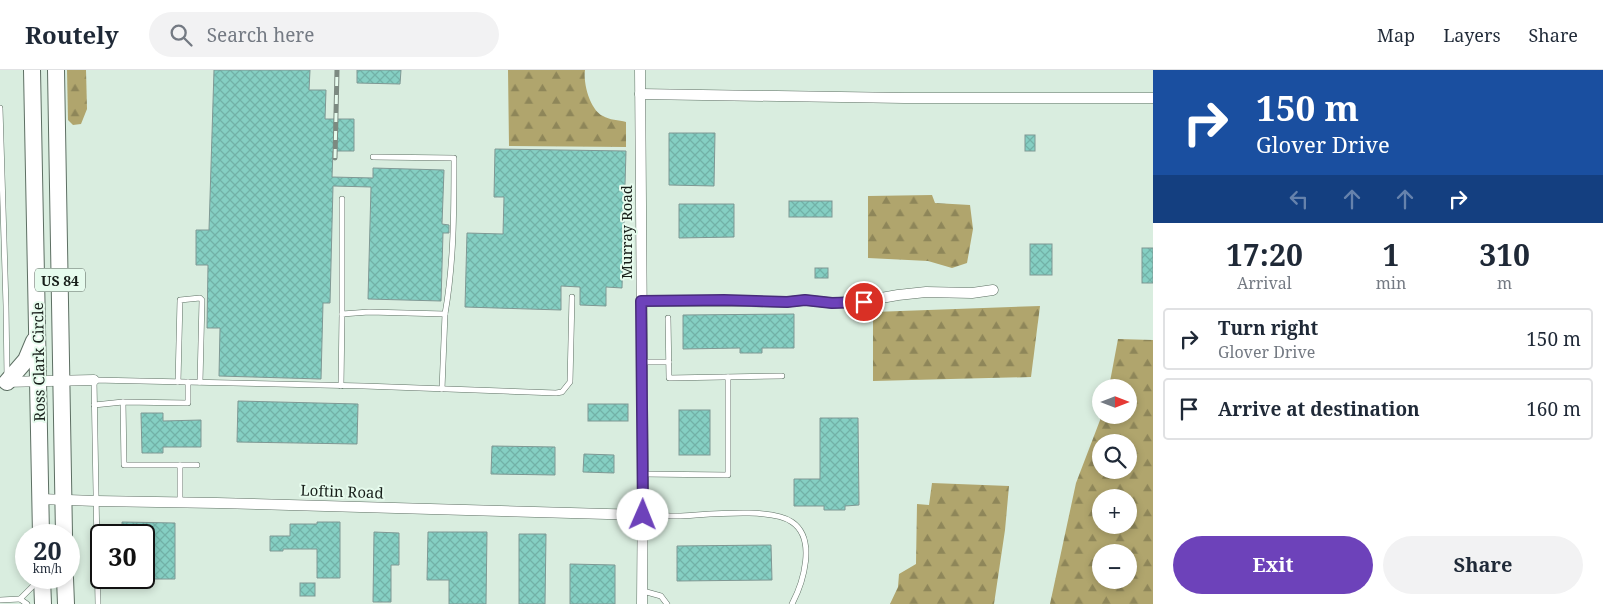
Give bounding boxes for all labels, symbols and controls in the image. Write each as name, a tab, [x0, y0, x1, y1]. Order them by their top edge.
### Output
search box	[149, 12, 499, 57]
text: Routely	[25, 18, 119, 51]
icon: search	[167, 21, 195, 49]
text: Search here	[207, 22, 314, 48]
text: Map	[1377, 23, 1415, 47]
text: Layers	[1443, 23, 1501, 47]
text: Share	[1529, 23, 1578, 47]
text: 150 m	[1256, 84, 1359, 131]
icon: right	[1173, 90, 1238, 155]
text: Glover Drive	[1256, 129, 1390, 159]
street label: Murray Road	[616, 185, 636, 279]
icon: left	[1285, 185, 1313, 213]
icon: ahead	[1338, 185, 1366, 213]
icon: ahead	[1391, 185, 1419, 213]
icon: right	[1444, 185, 1472, 213]
text: 17:20	[1226, 234, 1303, 275]
text: 1	[1383, 234, 1399, 275]
text: 310	[1479, 234, 1530, 275]
road number: US 84	[35, 268, 85, 292]
text: Arrival	[1237, 272, 1292, 294]
text: min	[1376, 272, 1406, 294]
text: m	[1497, 272, 1512, 294]
pin	[843, 281, 885, 323]
icon: arrive	[850, 288, 878, 316]
street label: Ross Clark Circle	[27, 302, 49, 422]
text: Turn right	[1218, 315, 1318, 341]
icon: right	[1175, 325, 1203, 353]
text: 150 m	[1526, 326, 1581, 352]
text: Glover Drive	[1218, 341, 1315, 363]
north arrow	[1092, 379, 1138, 424]
map controls	[1092, 379, 1137, 589]
icon: arrive	[1175, 395, 1203, 423]
text: Arrive at destination	[1218, 396, 1420, 422]
text: 160 m	[1526, 396, 1581, 422]
button: search	[1092, 434, 1137, 479]
street label: Loftin Road	[300, 480, 384, 502]
position arrow	[616, 488, 668, 540]
button: +	[1092, 489, 1137, 534]
speed limit sign: 30	[90, 524, 155, 589]
text: 20	[33, 533, 62, 567]
button: Exit	[1173, 536, 1373, 594]
button: Share	[1383, 536, 1583, 594]
button: −	[1092, 544, 1137, 589]
text: km/h	[33, 560, 62, 577]

